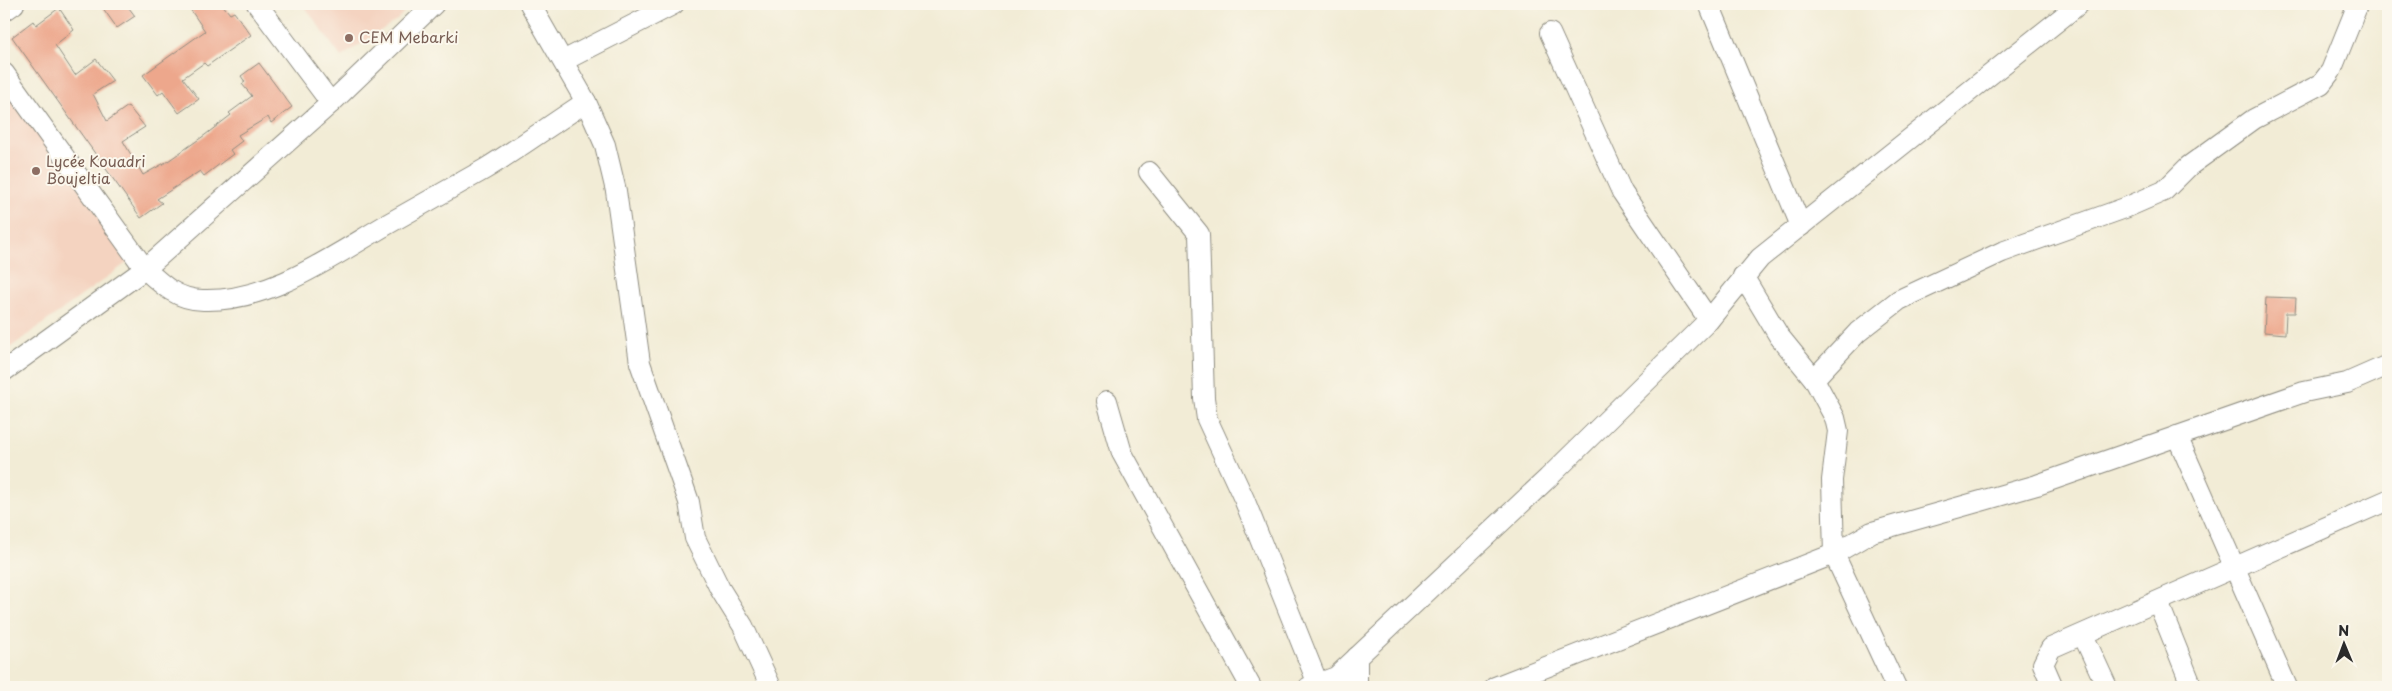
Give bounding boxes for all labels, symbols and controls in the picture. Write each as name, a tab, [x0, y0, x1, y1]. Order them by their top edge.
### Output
place label: CEM Mebarki	[359, 25, 458, 48]
marker: CEM Mebarki	[343, 32, 355, 44]
place label: Lycée Kouadri Boujeltia	[46, 149, 146, 189]
marker: Lycée Kouadri Boujeltia	[30, 165, 42, 177]
north arrow	[2320, 618, 2370, 668]
text: N	[2338, 620, 2349, 641]

